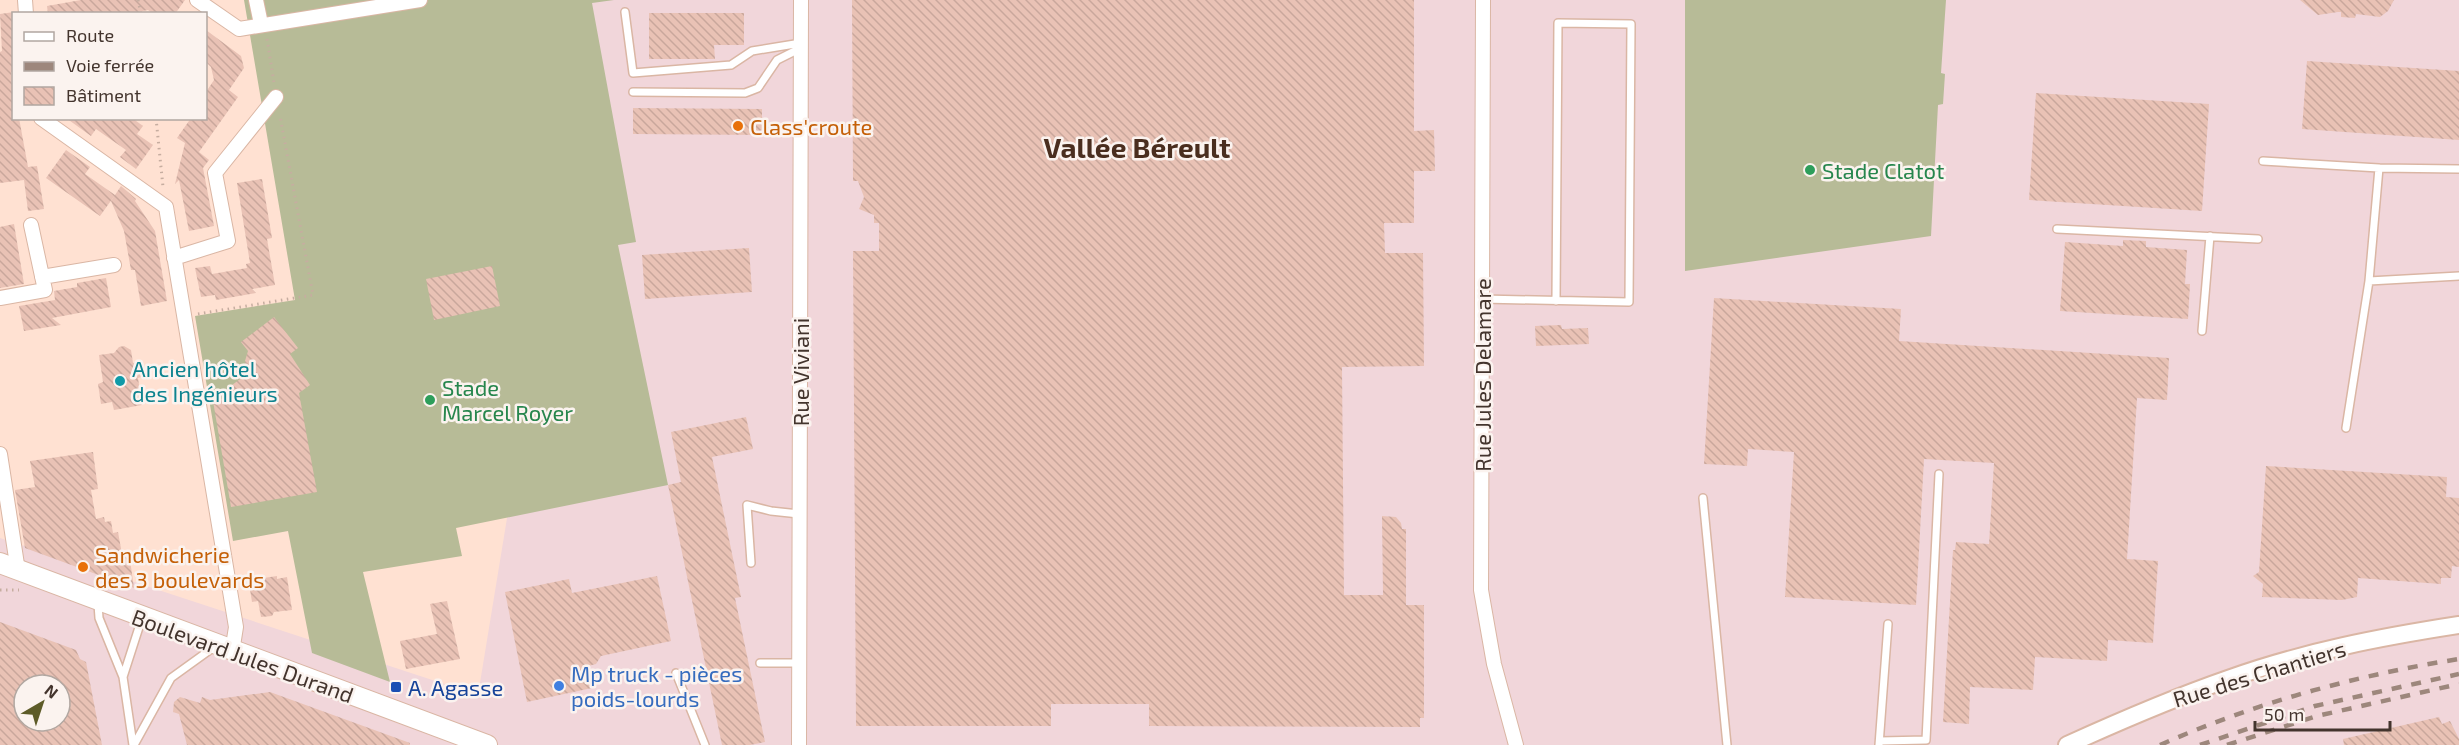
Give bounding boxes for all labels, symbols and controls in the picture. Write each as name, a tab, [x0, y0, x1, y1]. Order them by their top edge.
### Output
legend	[12, 12, 207, 120]
text: Route	[66, 24, 114, 46]
text: Voie ferrée	[66, 54, 154, 76]
text: Bâtiment	[66, 84, 141, 106]
place label: Class'croute	[750, 113, 872, 139]
marker: Class'croute	[731, 119, 745, 133]
district label: Vallée Béreult	[1043, 130, 1231, 164]
place label: Stade Clatot	[1822, 157, 1944, 183]
marker: Stade Clatot	[1803, 163, 1817, 177]
street label: Rue Jules Delamare	[1469, 278, 1495, 472]
street label: Rue Viviani	[787, 318, 813, 426]
place label: Ancien hôtel des Ingénieurs	[132, 355, 278, 406]
marker: Ancien hôtel des Ingénieurs	[113, 374, 127, 388]
place label: Stade Marcel Royer	[442, 374, 573, 425]
marker: Stade Marcel Royer	[423, 393, 437, 407]
place label: Sandwicherie des 3 boulevards	[95, 541, 265, 592]
marker: Sandwicherie des 3 boulevards	[76, 560, 90, 574]
street label: Boulevard Jules Durand	[129, 603, 357, 707]
street label: Rue des Chantiers	[2170, 634, 2348, 712]
place label: Mp truck - pièces poids-lourds	[571, 660, 742, 711]
north arrow	[12, 673, 72, 733]
place label: A. Agasse	[408, 674, 503, 700]
marker: Mp truck - pièces poids-lourds	[552, 679, 566, 693]
text: N	[41, 680, 62, 702]
marker: A. Agasse	[389, 680, 403, 694]
scale bar	[2255, 694, 2390, 732]
text: 50 m	[2264, 703, 2304, 725]

